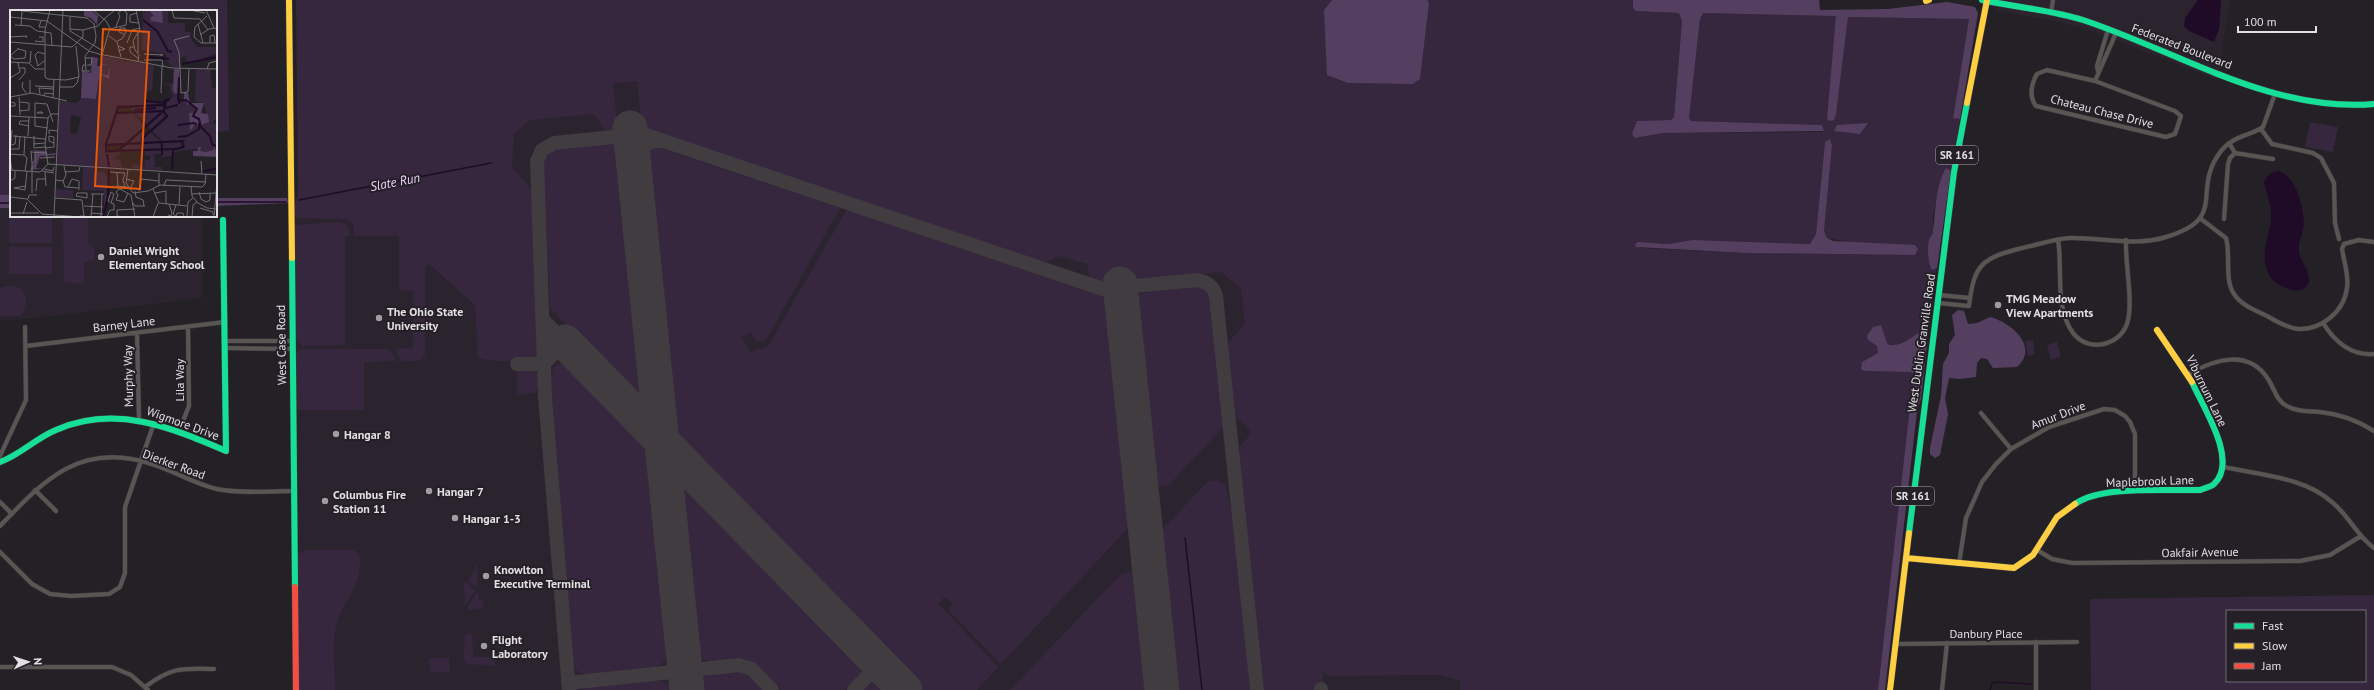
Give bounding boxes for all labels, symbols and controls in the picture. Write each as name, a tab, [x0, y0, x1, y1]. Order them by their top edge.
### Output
scale bar	[2238, 8, 2316, 34]
inset map	[10, 10, 217, 217]
text: 100 m	[2244, 14, 2277, 29]
street label: Federated Boulevard	[2130, 20, 2234, 72]
street label: Chateau Chase Drive	[2049, 91, 2155, 131]
road number: SR 161	[1936, 146, 1978, 164]
water label: Slate Run	[369, 169, 422, 195]
place label: Daniel Wright Elementary School	[109, 243, 205, 272]
marker: Daniel Wright Elementary School	[96, 252, 106, 262]
street label: West Dublin Granville Road	[1904, 273, 1938, 413]
place label: TMG Meadow View Apartments	[2005, 291, 2093, 320]
marker: TMG Meadow View Apartments	[1993, 300, 2003, 310]
place label: The Ohio State University	[387, 304, 463, 333]
street label: West Case Road	[273, 305, 289, 385]
street label: Barney Lane	[92, 313, 156, 335]
marker: The Ohio State University	[374, 313, 384, 323]
street label: Murphy Way	[120, 344, 136, 407]
street label: Viburnum Lane	[2183, 352, 2231, 429]
street label: Lila Way	[172, 358, 187, 401]
street label: Amur Drive	[2029, 398, 2087, 432]
street label: Wigmore Drive	[145, 403, 221, 443]
place label: Hangar 8	[344, 427, 391, 442]
marker: Hangar 8	[331, 429, 341, 439]
street label: Dierker Road	[141, 446, 207, 482]
street label: Maplebrook Lane	[2106, 472, 2194, 490]
place label: Hangar 7	[437, 484, 484, 499]
marker: Hangar 7	[424, 486, 434, 496]
place label: Columbus Fire Station 11	[333, 487, 406, 516]
road number: SR 161	[1892, 487, 1934, 505]
marker: Columbus Fire Station 11	[320, 496, 330, 506]
place label: Hangar 1-3	[463, 511, 521, 526]
marker: Hangar 1-3	[450, 513, 460, 523]
street label: Oakfair Avenue	[2161, 544, 2239, 560]
place label: Knowlton Executive Terminal	[494, 562, 591, 591]
marker: Knowlton Executive Terminal	[481, 571, 491, 581]
legend	[2226, 610, 2366, 682]
text: Fast	[2262, 618, 2283, 633]
street label: Danbury Place	[1949, 626, 2023, 641]
place label: Flight Laboratory	[492, 632, 548, 661]
text: Slow	[2262, 638, 2287, 653]
marker: Flight Laboratory	[479, 641, 489, 651]
north arrow	[8, 642, 48, 682]
text: N	[31, 657, 45, 665]
text: Jam	[2261, 658, 2281, 673]

